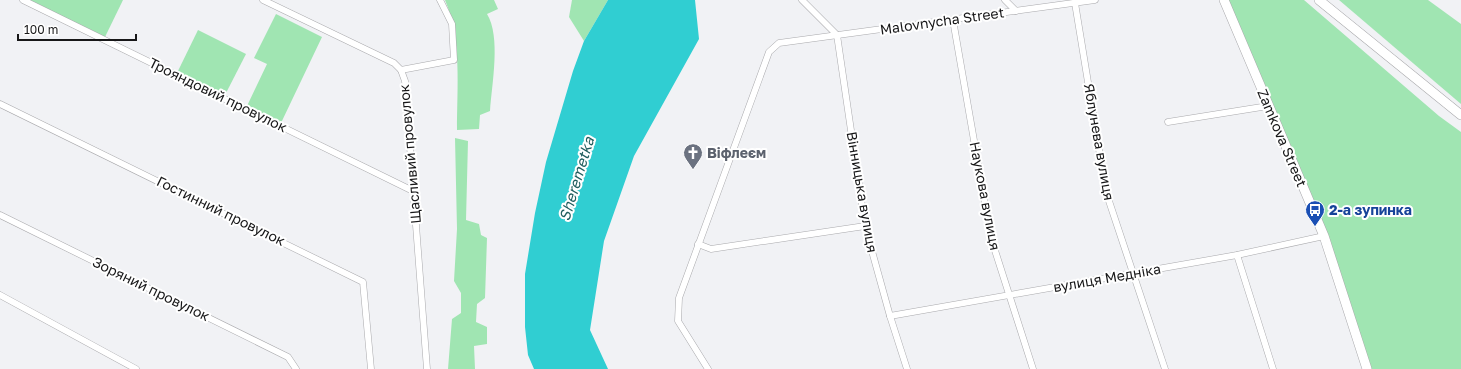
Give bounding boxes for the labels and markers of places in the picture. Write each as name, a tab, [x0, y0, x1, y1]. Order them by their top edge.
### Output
church icon: Віфлеєм	[682, 142, 704, 170]
place label: Віфлеєм	[707, 144, 766, 161]
bus stop icon: 2-а зупинка	[1304, 199, 1326, 227]
place label: 2-а зупинка	[1329, 201, 1412, 218]

